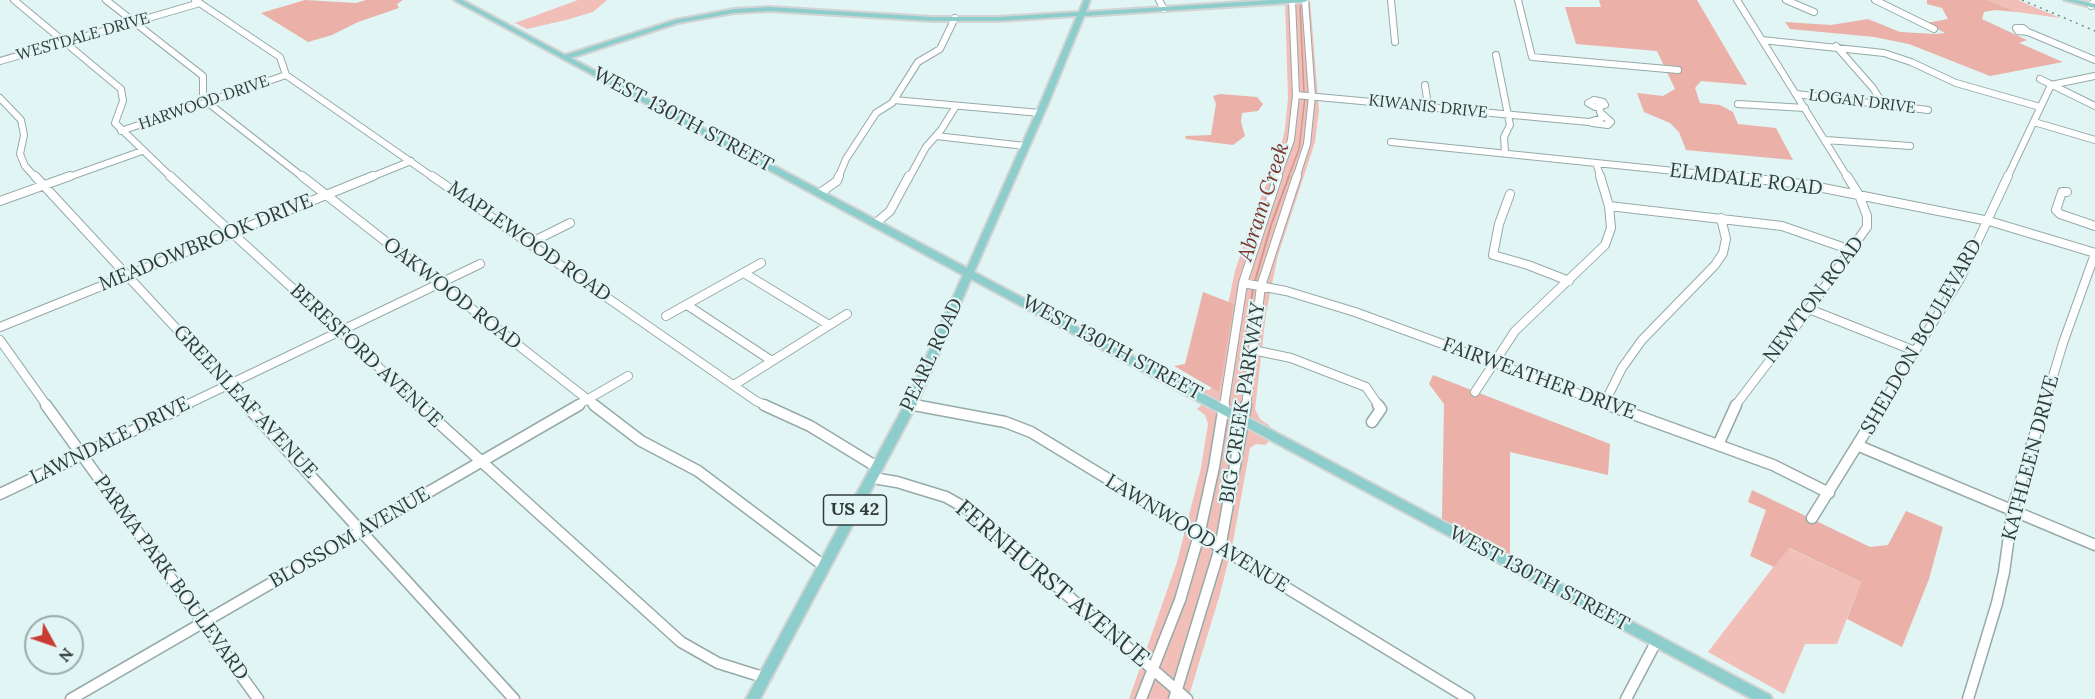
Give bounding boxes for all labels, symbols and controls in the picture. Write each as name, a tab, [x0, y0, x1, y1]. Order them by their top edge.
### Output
street label: WESTDALE DRIVE	[14, 9, 152, 65]
street label: WEST 130TH STREET	[589, 62, 777, 178]
street label: HARWOOD DRIVE	[136, 72, 272, 134]
street label: LOGAN DRIVE	[1807, 86, 1917, 118]
street label: KIWANIS DRIVE	[1367, 91, 1489, 123]
water label: Abram Creek	[1233, 140, 1295, 264]
street label: ELMDALE ROAD	[1668, 159, 1824, 201]
street label: MAPLEWOOD ROAD	[443, 177, 615, 307]
street label: MEADOWBROOK DRIVE	[96, 189, 316, 297]
street label: NEWTON ROAD	[1759, 232, 1869, 368]
street label: OAKWOOD ROAD	[378, 233, 526, 355]
street label: SHELDON BOULEVARD	[1856, 235, 1988, 439]
street label: BERESFORD AVENUE	[285, 279, 447, 433]
street label: WEST 130TH STREET	[1018, 290, 1206, 406]
street label: PEARL ROAD	[895, 295, 969, 415]
street label: BIG CREEK PARKWAY	[1215, 301, 1271, 505]
street label: GREENLEAF AVENUE	[168, 320, 322, 484]
street label: FAIRWEATHER DRIVE	[1439, 333, 1639, 425]
street label: KATHLEEN DRIVE	[1997, 373, 2065, 543]
street label: LAWNDALE DRIVE	[26, 392, 194, 490]
street label: LAWNWOOD AVENUE	[1101, 470, 1293, 598]
street label: PARMA PARK BOULEVARD	[89, 471, 253, 685]
street label: BLOSSOM AVENUE	[265, 482, 435, 594]
street label: FERNHURST AVENUE	[949, 494, 1155, 674]
road number: US 42	[824, 495, 886, 525]
street label: WEST 130TH STREET	[1445, 521, 1633, 637]
north arrow	[24, 615, 84, 675]
text: N	[55, 644, 78, 666]

